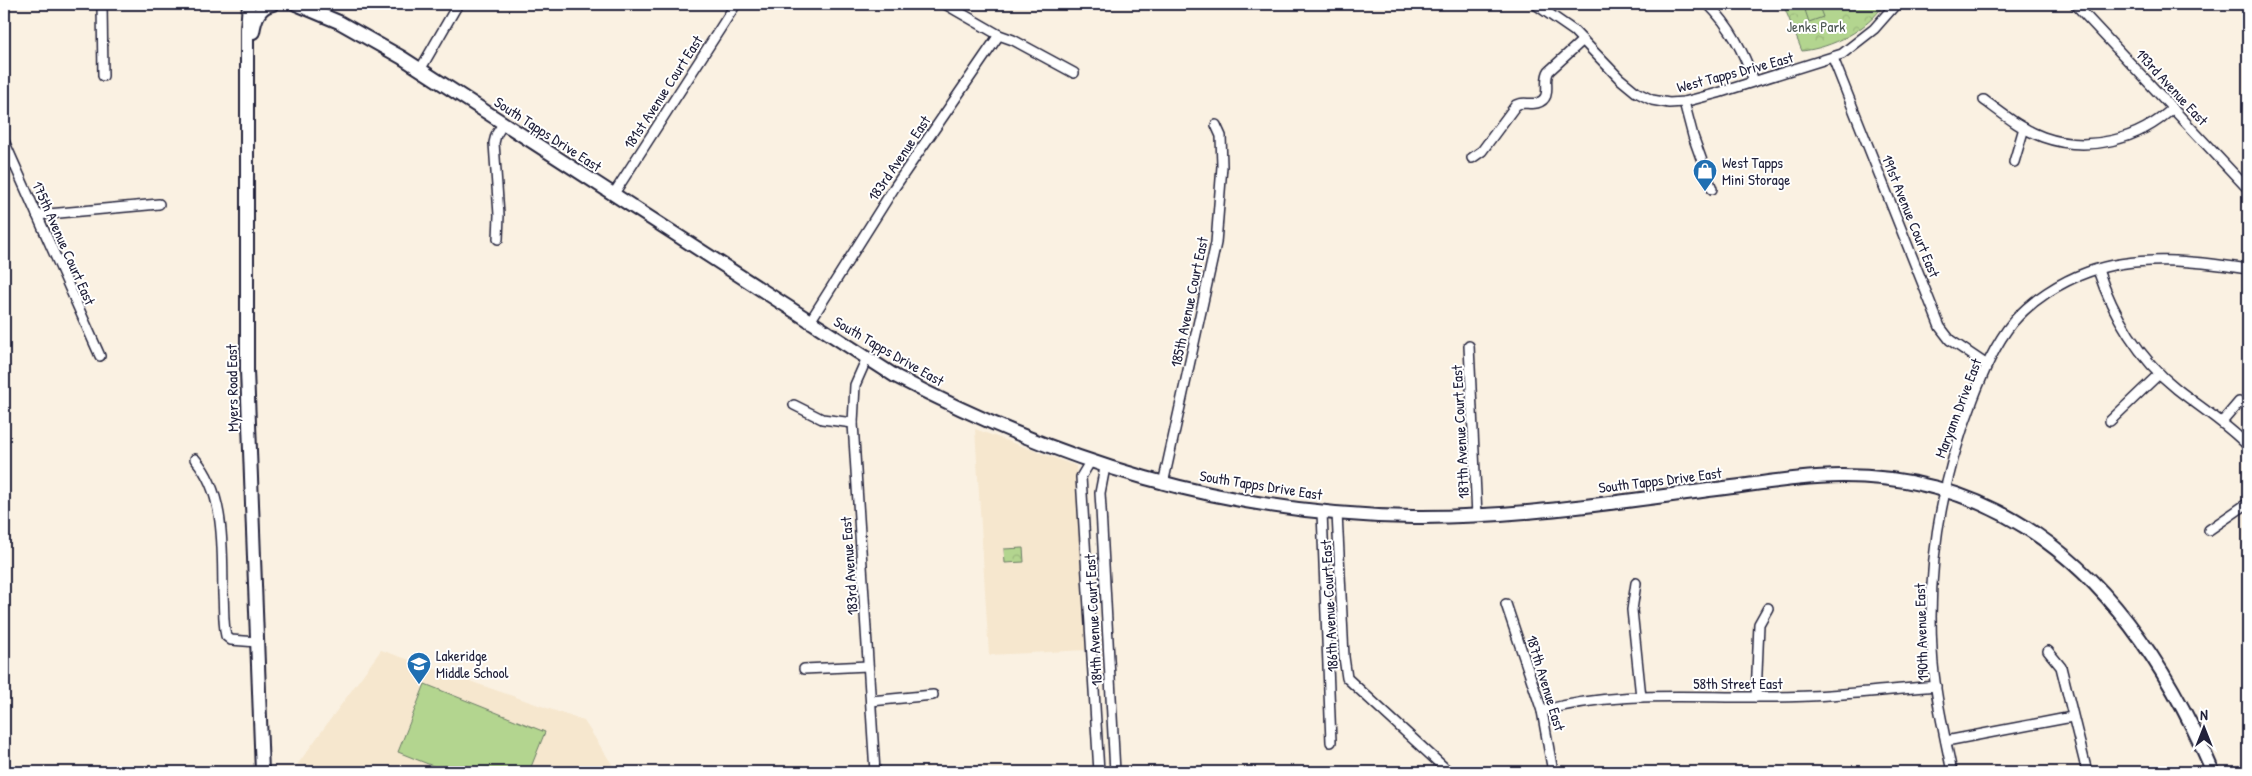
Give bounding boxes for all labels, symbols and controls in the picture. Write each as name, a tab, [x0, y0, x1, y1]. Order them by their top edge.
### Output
park label: Jenks Park	[1787, 16, 1845, 37]
street label: 181st Avenue Court East	[618, 30, 708, 153]
street label: 193rd Avenue East	[2131, 44, 2214, 130]
street label: West Tapps Drive East	[1674, 46, 1796, 98]
street label: South Tapps Drive East	[490, 91, 606, 177]
street label: 183rd Avenue East	[863, 111, 936, 205]
place label: West Tapps Mini Storage	[1722, 152, 1790, 190]
street label: 191st Avenue Court East	[1877, 152, 1945, 281]
shop icon: West Tapps Mini Storage	[1692, 158, 1718, 192]
street label: 175th Avenue Court East	[27, 178, 101, 309]
street label: 185th Avenue Court East	[1165, 234, 1213, 369]
street label: South Tapps Drive East	[830, 311, 949, 391]
street label: Myers Road East	[221, 343, 243, 432]
street label: Maryann Drive East	[1929, 354, 1987, 461]
street label: 187th Avenue Court East	[1446, 364, 1474, 499]
street label: South Tapps Drive East	[1597, 462, 1724, 498]
street label: South Tapps Drive East	[1198, 465, 1325, 505]
street label: 183rd Avenue East	[835, 515, 863, 616]
street label: 186th Avenue Court East	[1315, 538, 1343, 673]
street label: 184th Avenue Court East	[1079, 553, 1107, 686]
street label: 190th Avenue East	[1909, 582, 1933, 681]
street label: 187th Avenue East	[1521, 632, 1571, 734]
place label: Lakeridge Middle School	[436, 645, 508, 683]
school or university icon: Lakeridge Middle School	[406, 651, 432, 685]
street label: 58th Street East	[1693, 673, 1784, 694]
north arrow	[2180, 704, 2230, 754]
text: N	[2200, 705, 2208, 724]

